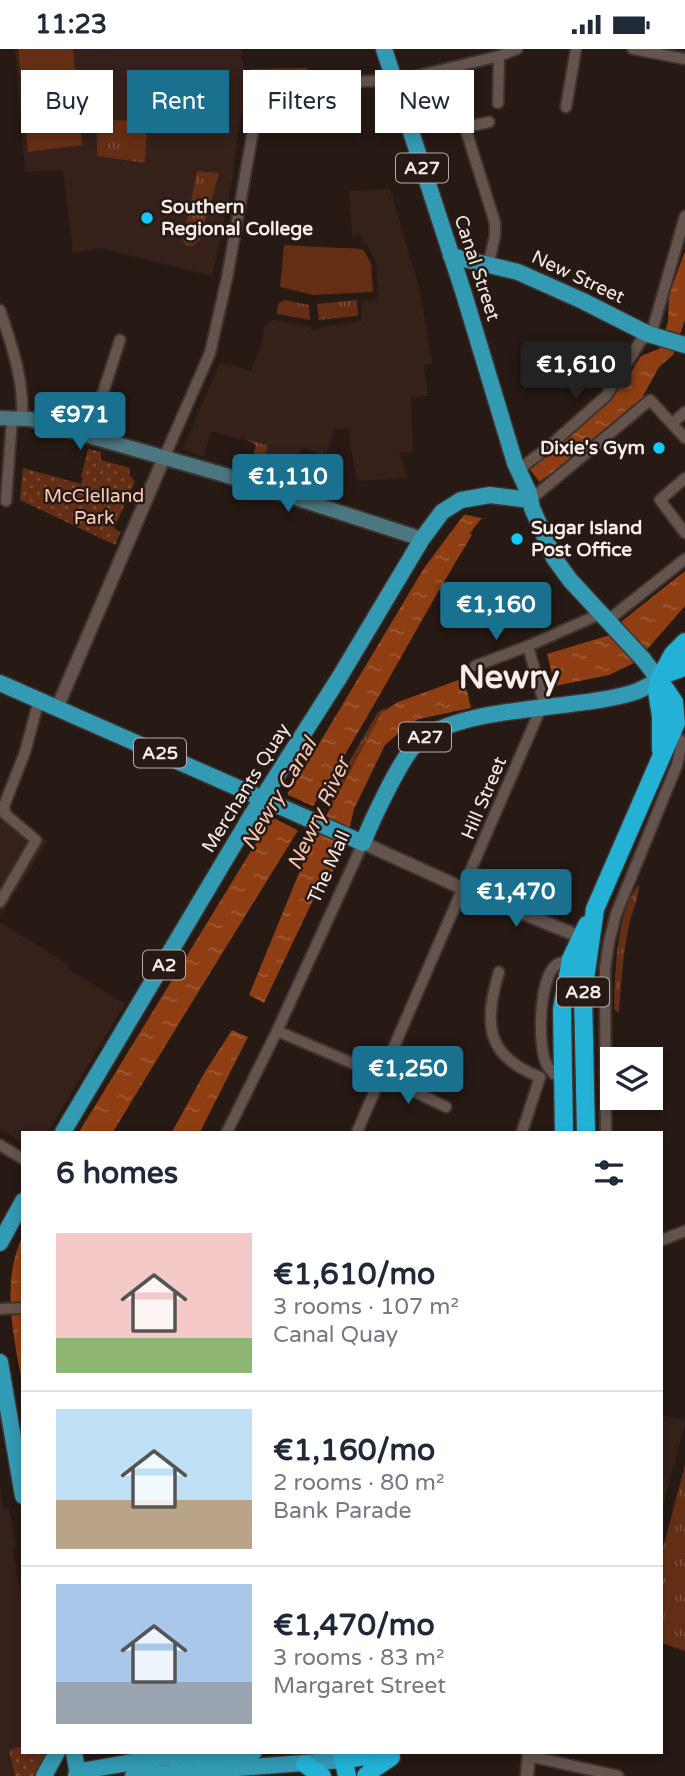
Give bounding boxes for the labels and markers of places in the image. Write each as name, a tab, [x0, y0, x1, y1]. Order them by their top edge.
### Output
place label: Southern Regional College	[161, 196, 313, 241]
marker: Southern Regional College	[139, 210, 155, 226]
pin: €1,610	[519, 343, 633, 402]
pin: €971	[39, 393, 121, 452]
place label: Dixie's Gym	[540, 437, 645, 460]
marker: Dixie's Gym	[651, 440, 667, 456]
pin: €1,110	[231, 455, 345, 514]
place label: Sugar Island Post Office	[531, 517, 642, 561]
marker: Sugar Island Post Office	[509, 531, 525, 547]
pin: €1,160	[439, 583, 553, 642]
pin: €1,470	[459, 869, 573, 929]
pin: €1,250	[351, 1047, 465, 1106]

